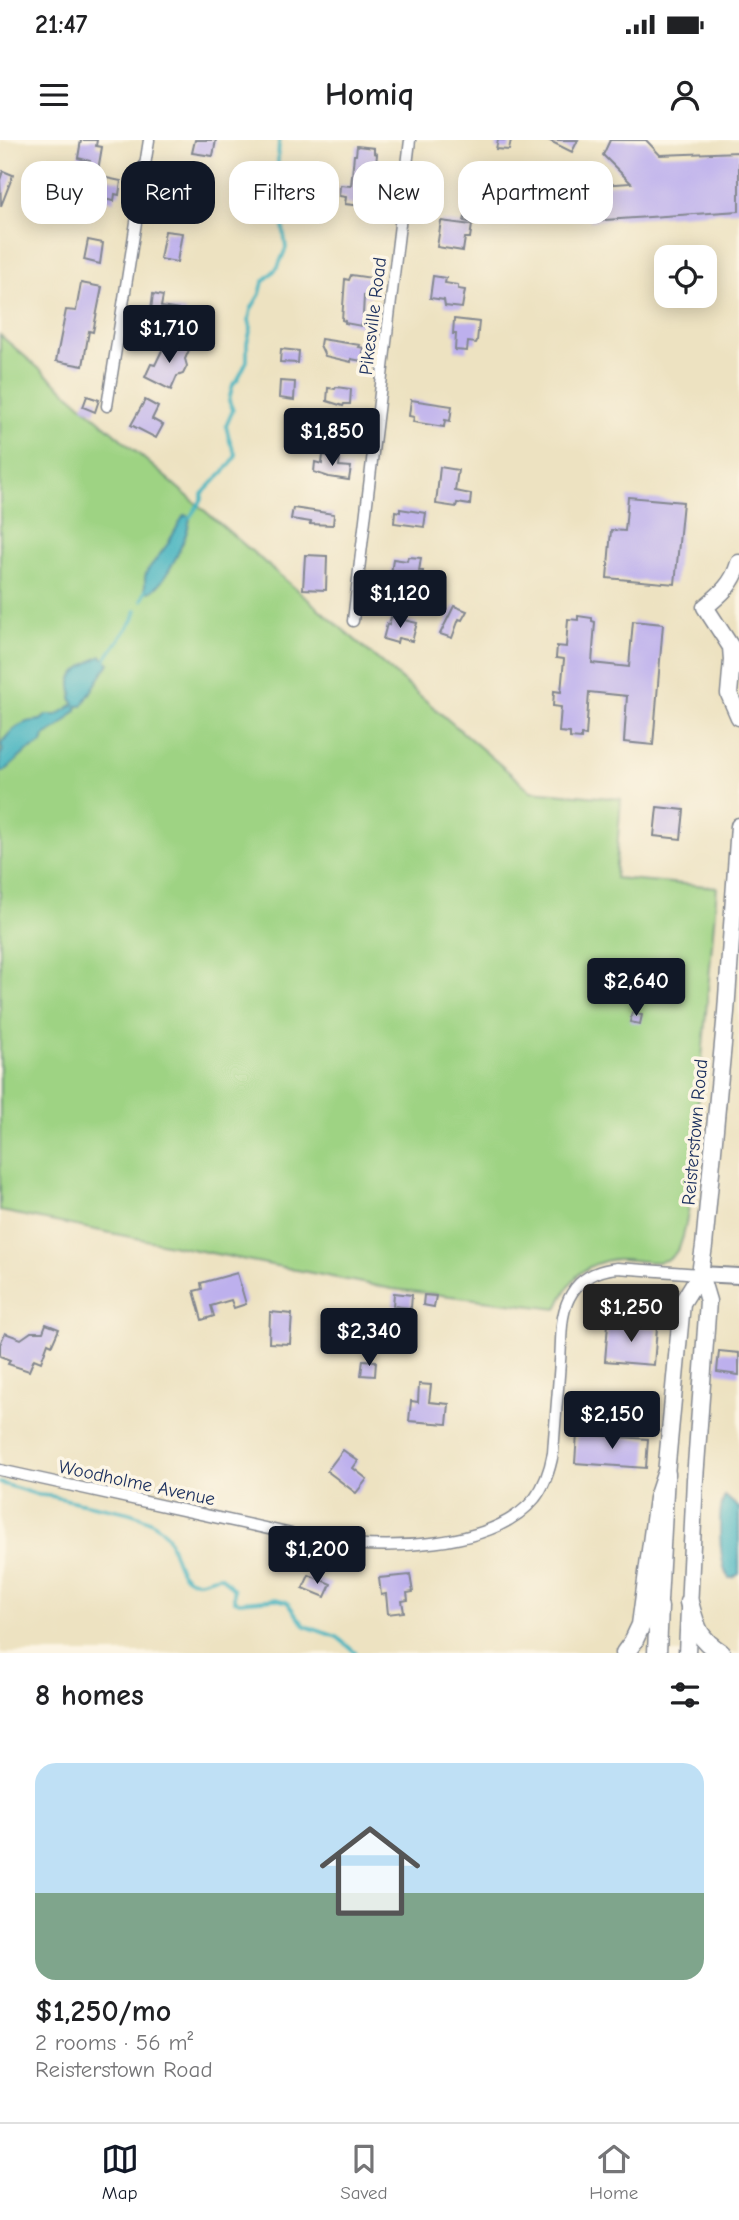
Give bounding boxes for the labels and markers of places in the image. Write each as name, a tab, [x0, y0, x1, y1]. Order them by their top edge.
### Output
pin: $1,710	[112, 306, 226, 365]
pin: $1,850	[275, 408, 389, 468]
pin: $1,120	[343, 570, 457, 630]
pin: $2,640	[579, 958, 693, 1018]
pin: $1,250	[574, 1284, 688, 1344]
pin: $2,340	[312, 1308, 426, 1368]
pin: $2,150	[555, 1392, 669, 1451]
pin: $1,200	[260, 1526, 374, 1586]

